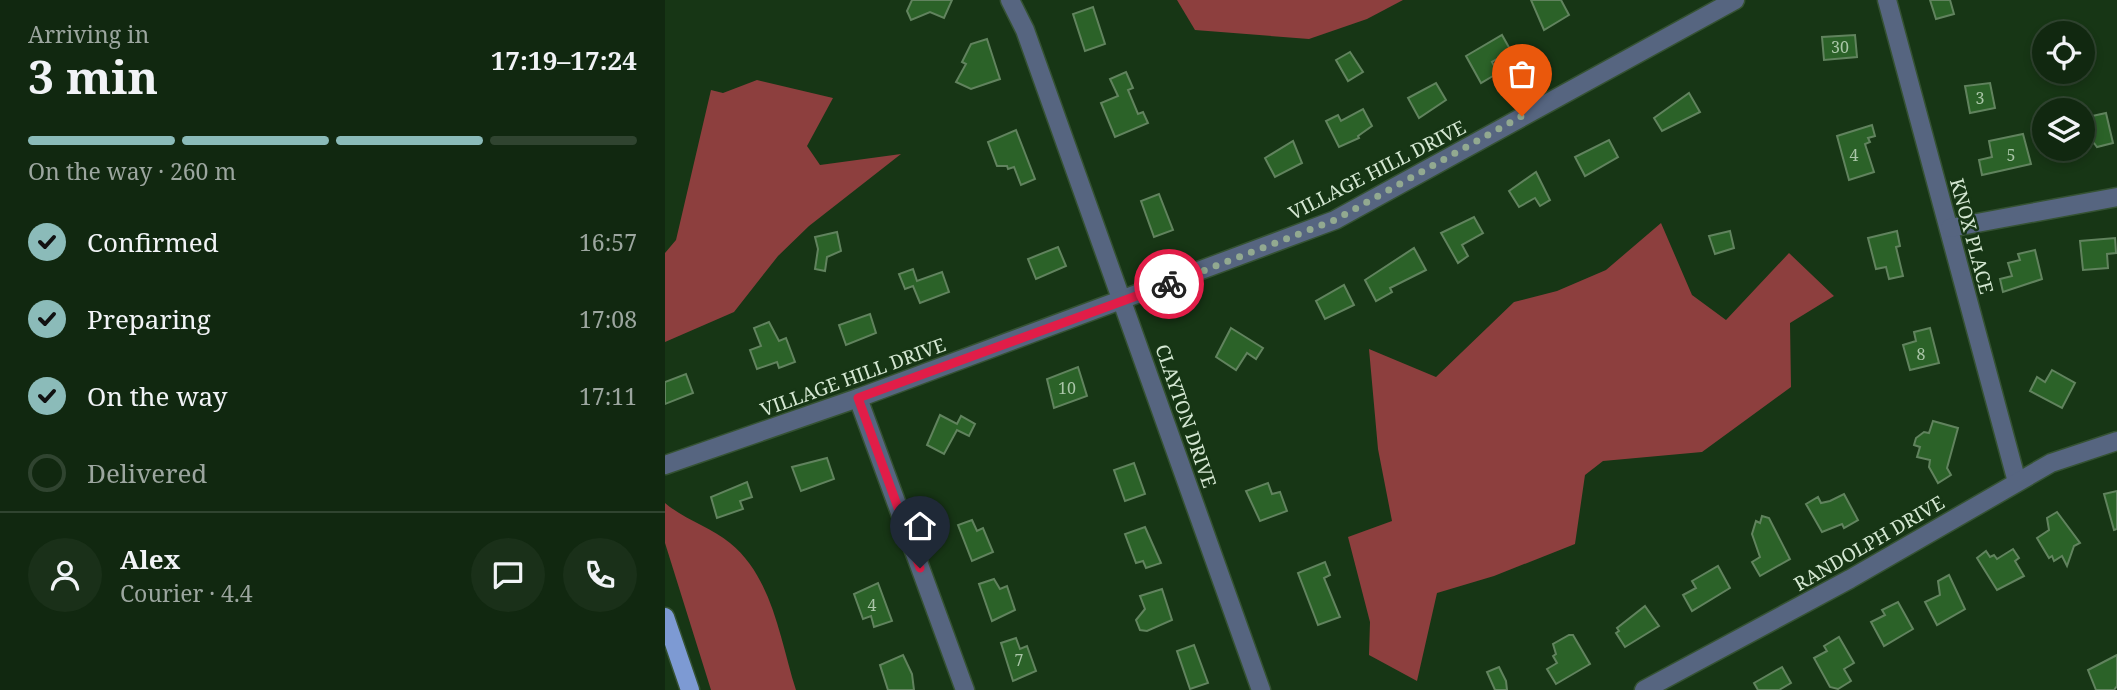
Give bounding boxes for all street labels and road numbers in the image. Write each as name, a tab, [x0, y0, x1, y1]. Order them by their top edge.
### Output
street label: VILLAGE HILL DRIVE	[1284, 114, 1470, 226]
street label: KNOX PLACE	[1944, 175, 2000, 297]
street label: VILLAGE HILL DRIVE	[757, 331, 949, 423]
street label: CLAYTON DRIVE	[1149, 341, 1223, 491]
street label: RANDOLPH DRIVE	[1789, 489, 1949, 597]

